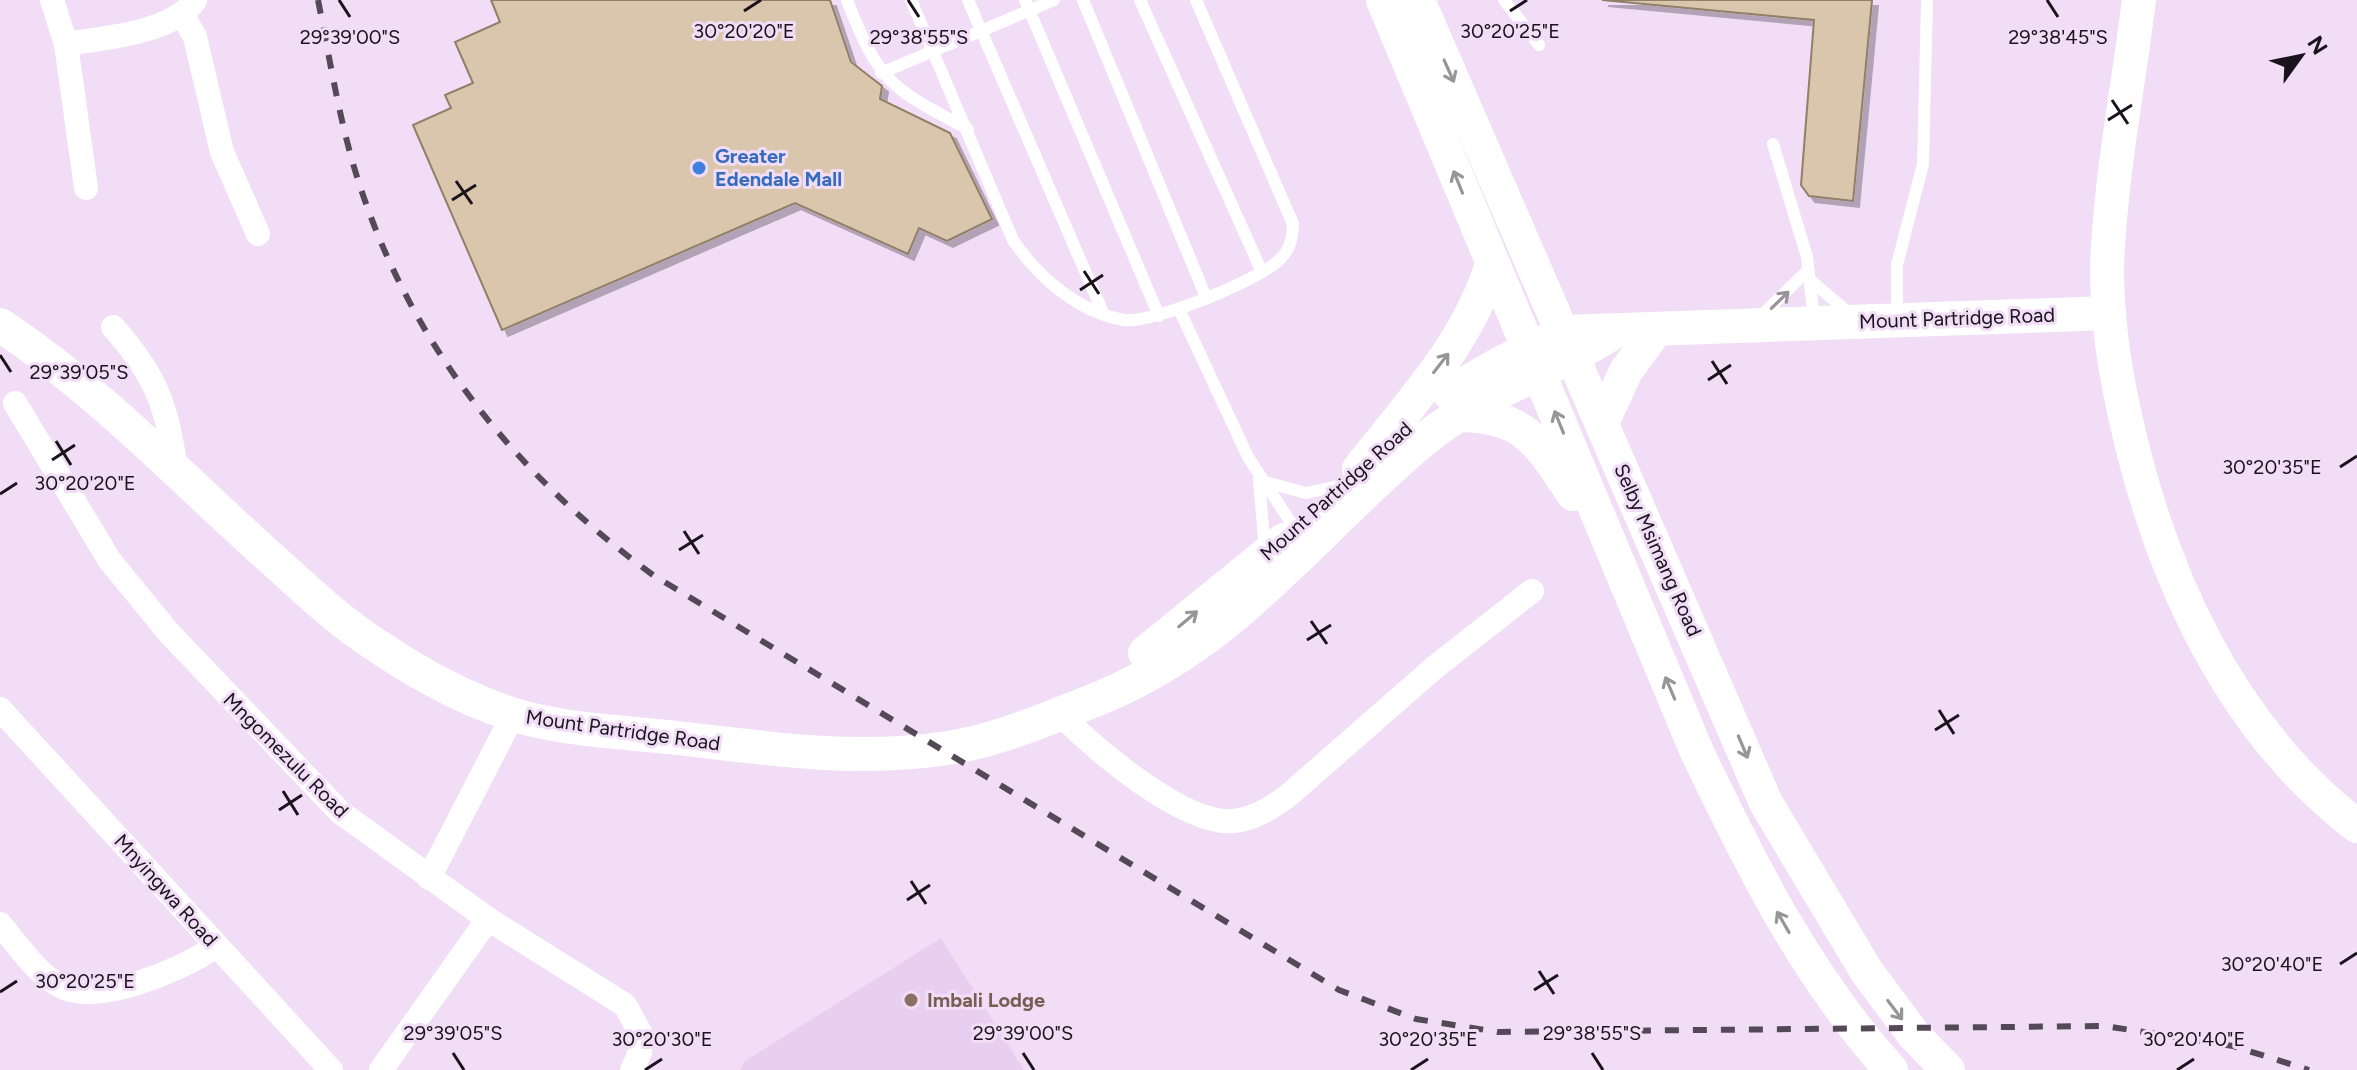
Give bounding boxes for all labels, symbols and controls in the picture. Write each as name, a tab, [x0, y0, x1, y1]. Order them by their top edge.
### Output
north arrow	[2261, 16, 2341, 96]
text: 30°20'20"E	[693, 19, 795, 43]
text: 30°20'25"E	[1460, 19, 1560, 43]
text: 29°39'00"S	[300, 25, 400, 49]
text: 29°38'55"S	[870, 25, 968, 49]
text: 29°38'45"S	[2008, 25, 2108, 49]
text: N	[2301, 31, 2333, 60]
one-way arrow	[1443, 59, 1458, 83]
place label: Greater Edendale Mall	[715, 144, 842, 191]
marker: Greater Edendale Mall	[690, 159, 708, 177]
one-way arrow	[1450, 171, 1465, 195]
one-way arrow	[1770, 290, 1790, 309]
street label: Mount Partridge Road	[1859, 303, 2055, 333]
one-way arrow	[1433, 353, 1450, 374]
text: 29°39'05"S	[29, 360, 129, 384]
one-way arrow	[1551, 410, 1566, 435]
street label: Mount Partridge Road	[1255, 417, 1417, 565]
text: 30°20'35"E	[2222, 455, 2322, 479]
street label: Selby Msimang Road	[1609, 460, 1707, 640]
text: 30°20'20"E	[34, 471, 136, 495]
one-way arrow	[1178, 610, 1198, 628]
one-way arrow	[1661, 676, 1676, 701]
street label: Mngomezulu Road	[219, 688, 353, 822]
street label: Mount Partridge Road	[524, 704, 722, 756]
one-way arrow	[1736, 734, 1751, 758]
street label: Mnyingwa Road	[109, 829, 223, 951]
one-way arrow	[1775, 911, 1791, 934]
text: 30°20'40"E	[2221, 952, 2323, 976]
text: 30°20'25"E	[35, 969, 135, 993]
place label: Imbali Lodge	[927, 988, 1045, 1012]
marker: Imbali Lodge	[902, 991, 920, 1009]
one-way arrow	[1887, 999, 1904, 1020]
text: 29°39'05"S	[403, 1021, 503, 1045]
text: 29°39'00"S	[973, 1021, 1073, 1045]
text: 29°38'55"S	[1543, 1021, 1641, 1045]
text: 30°20'30"E	[611, 1027, 713, 1051]
text: 30°20'35"E	[1378, 1027, 1478, 1051]
text: 30°20'40"E	[2143, 1027, 2245, 1051]

